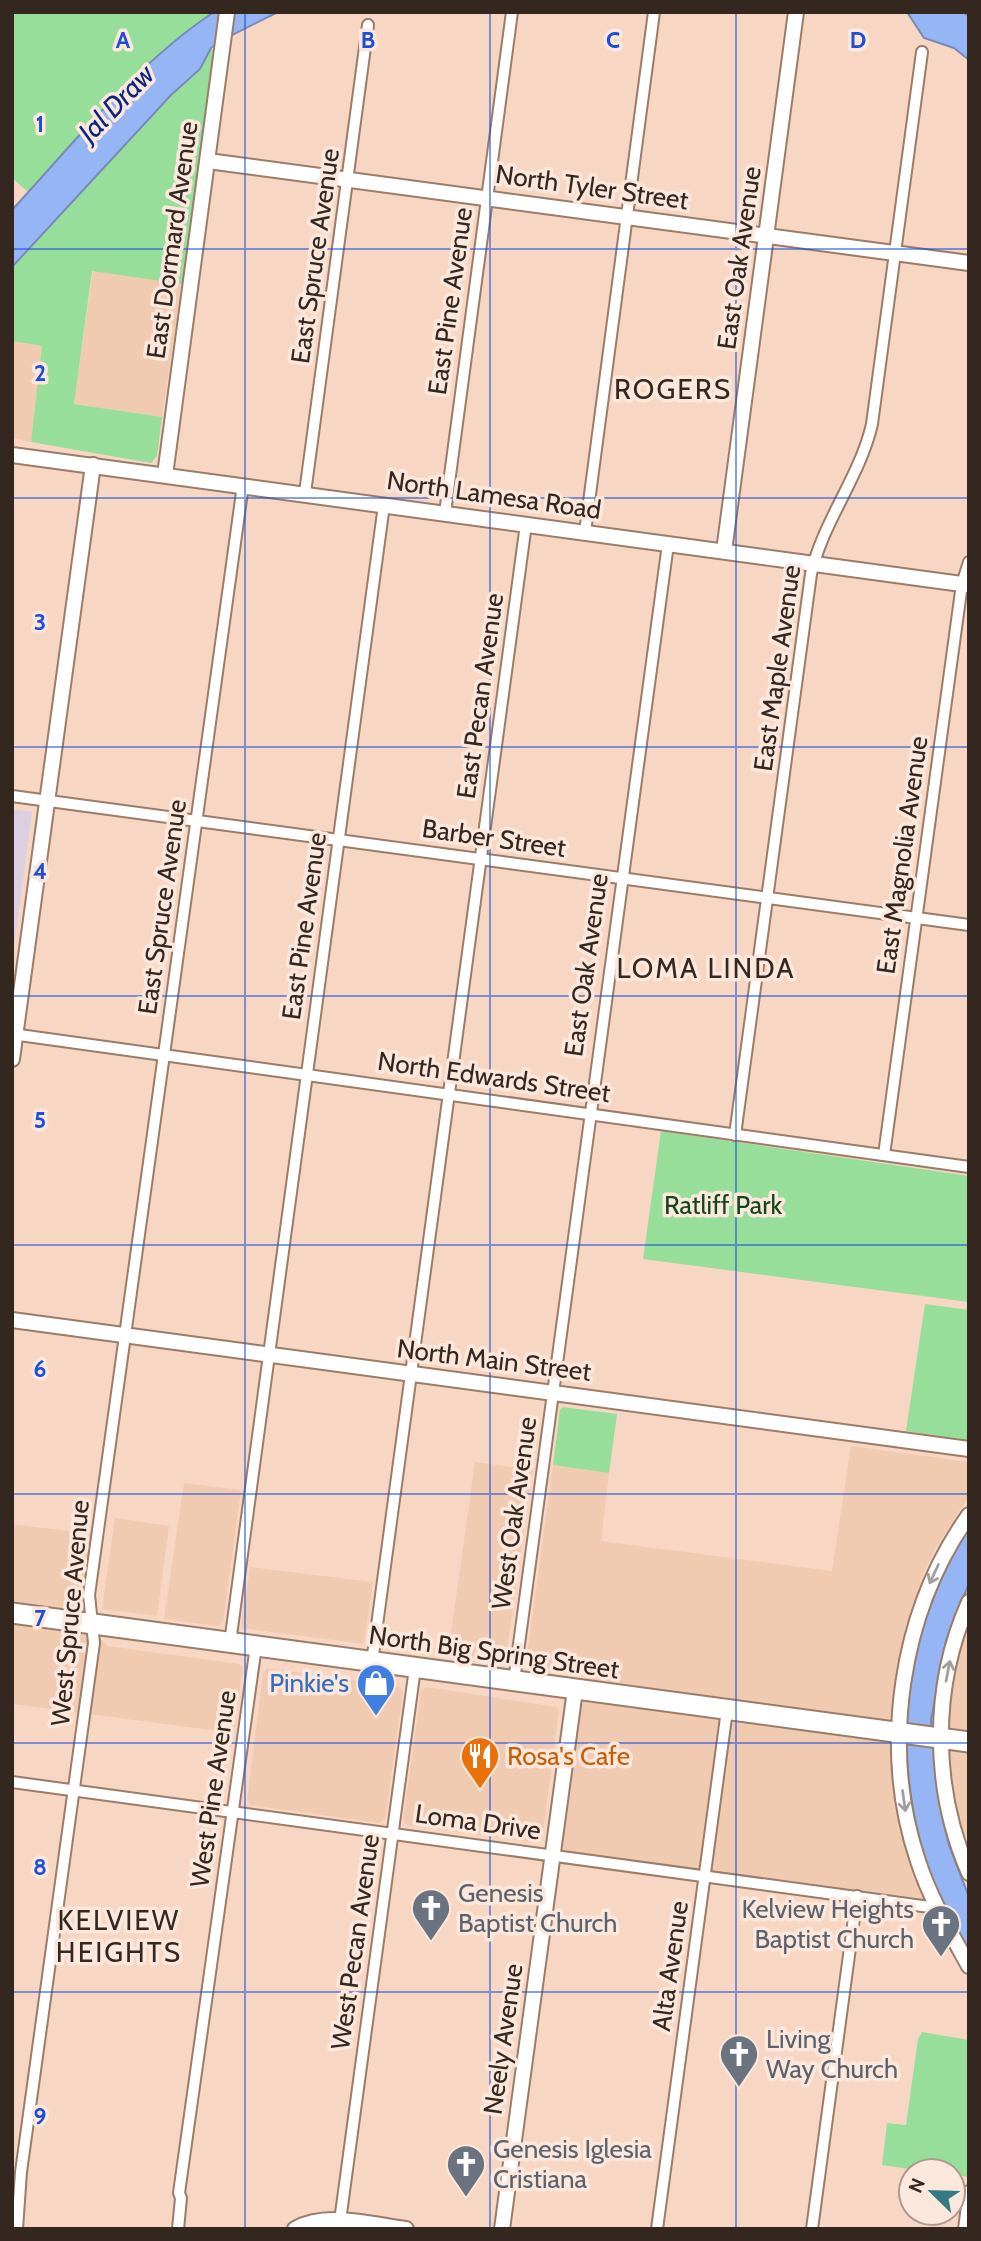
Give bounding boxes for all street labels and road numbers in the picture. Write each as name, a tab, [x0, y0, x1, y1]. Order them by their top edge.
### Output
street label: East Dormard Avenue	[139, 119, 205, 361]
street label: East Spruce Avenue	[284, 146, 346, 366]
street label: North Tyler Street	[494, 158, 691, 216]
street label: East Oak Avenue	[710, 164, 768, 352]
street label: East Pine Avenue	[421, 205, 479, 397]
street label: North Lamesa Road	[385, 464, 603, 526]
street label: East Maple Avenue	[747, 563, 807, 773]
street label: East Pecan Avenue	[450, 591, 510, 801]
street label: East Magnolia Avenue	[869, 734, 935, 976]
street label: East Spruce Avenue	[131, 797, 193, 1017]
street label: Barber Street	[420, 812, 568, 864]
street label: East Pine Avenue	[275, 830, 333, 1022]
street label: East Oak Avenue	[557, 871, 615, 1059]
street label: North Edwards Street	[376, 1045, 613, 1109]
street label: North Main Street	[395, 1332, 593, 1388]
street label: West Oak Avenue	[485, 1414, 543, 1612]
street label: West Spruce Avenue	[44, 1499, 96, 1727]
street label: North Big Spring Street	[367, 1619, 621, 1685]
street label: West Pine Avenue	[183, 1688, 243, 1890]
street label: Loma Drive	[413, 1797, 543, 1847]
street label: West Pecan Avenue	[324, 1832, 386, 2052]
street label: Alta Avenue	[645, 1899, 695, 2033]
street label: Neely Avenue	[477, 1962, 529, 2116]

